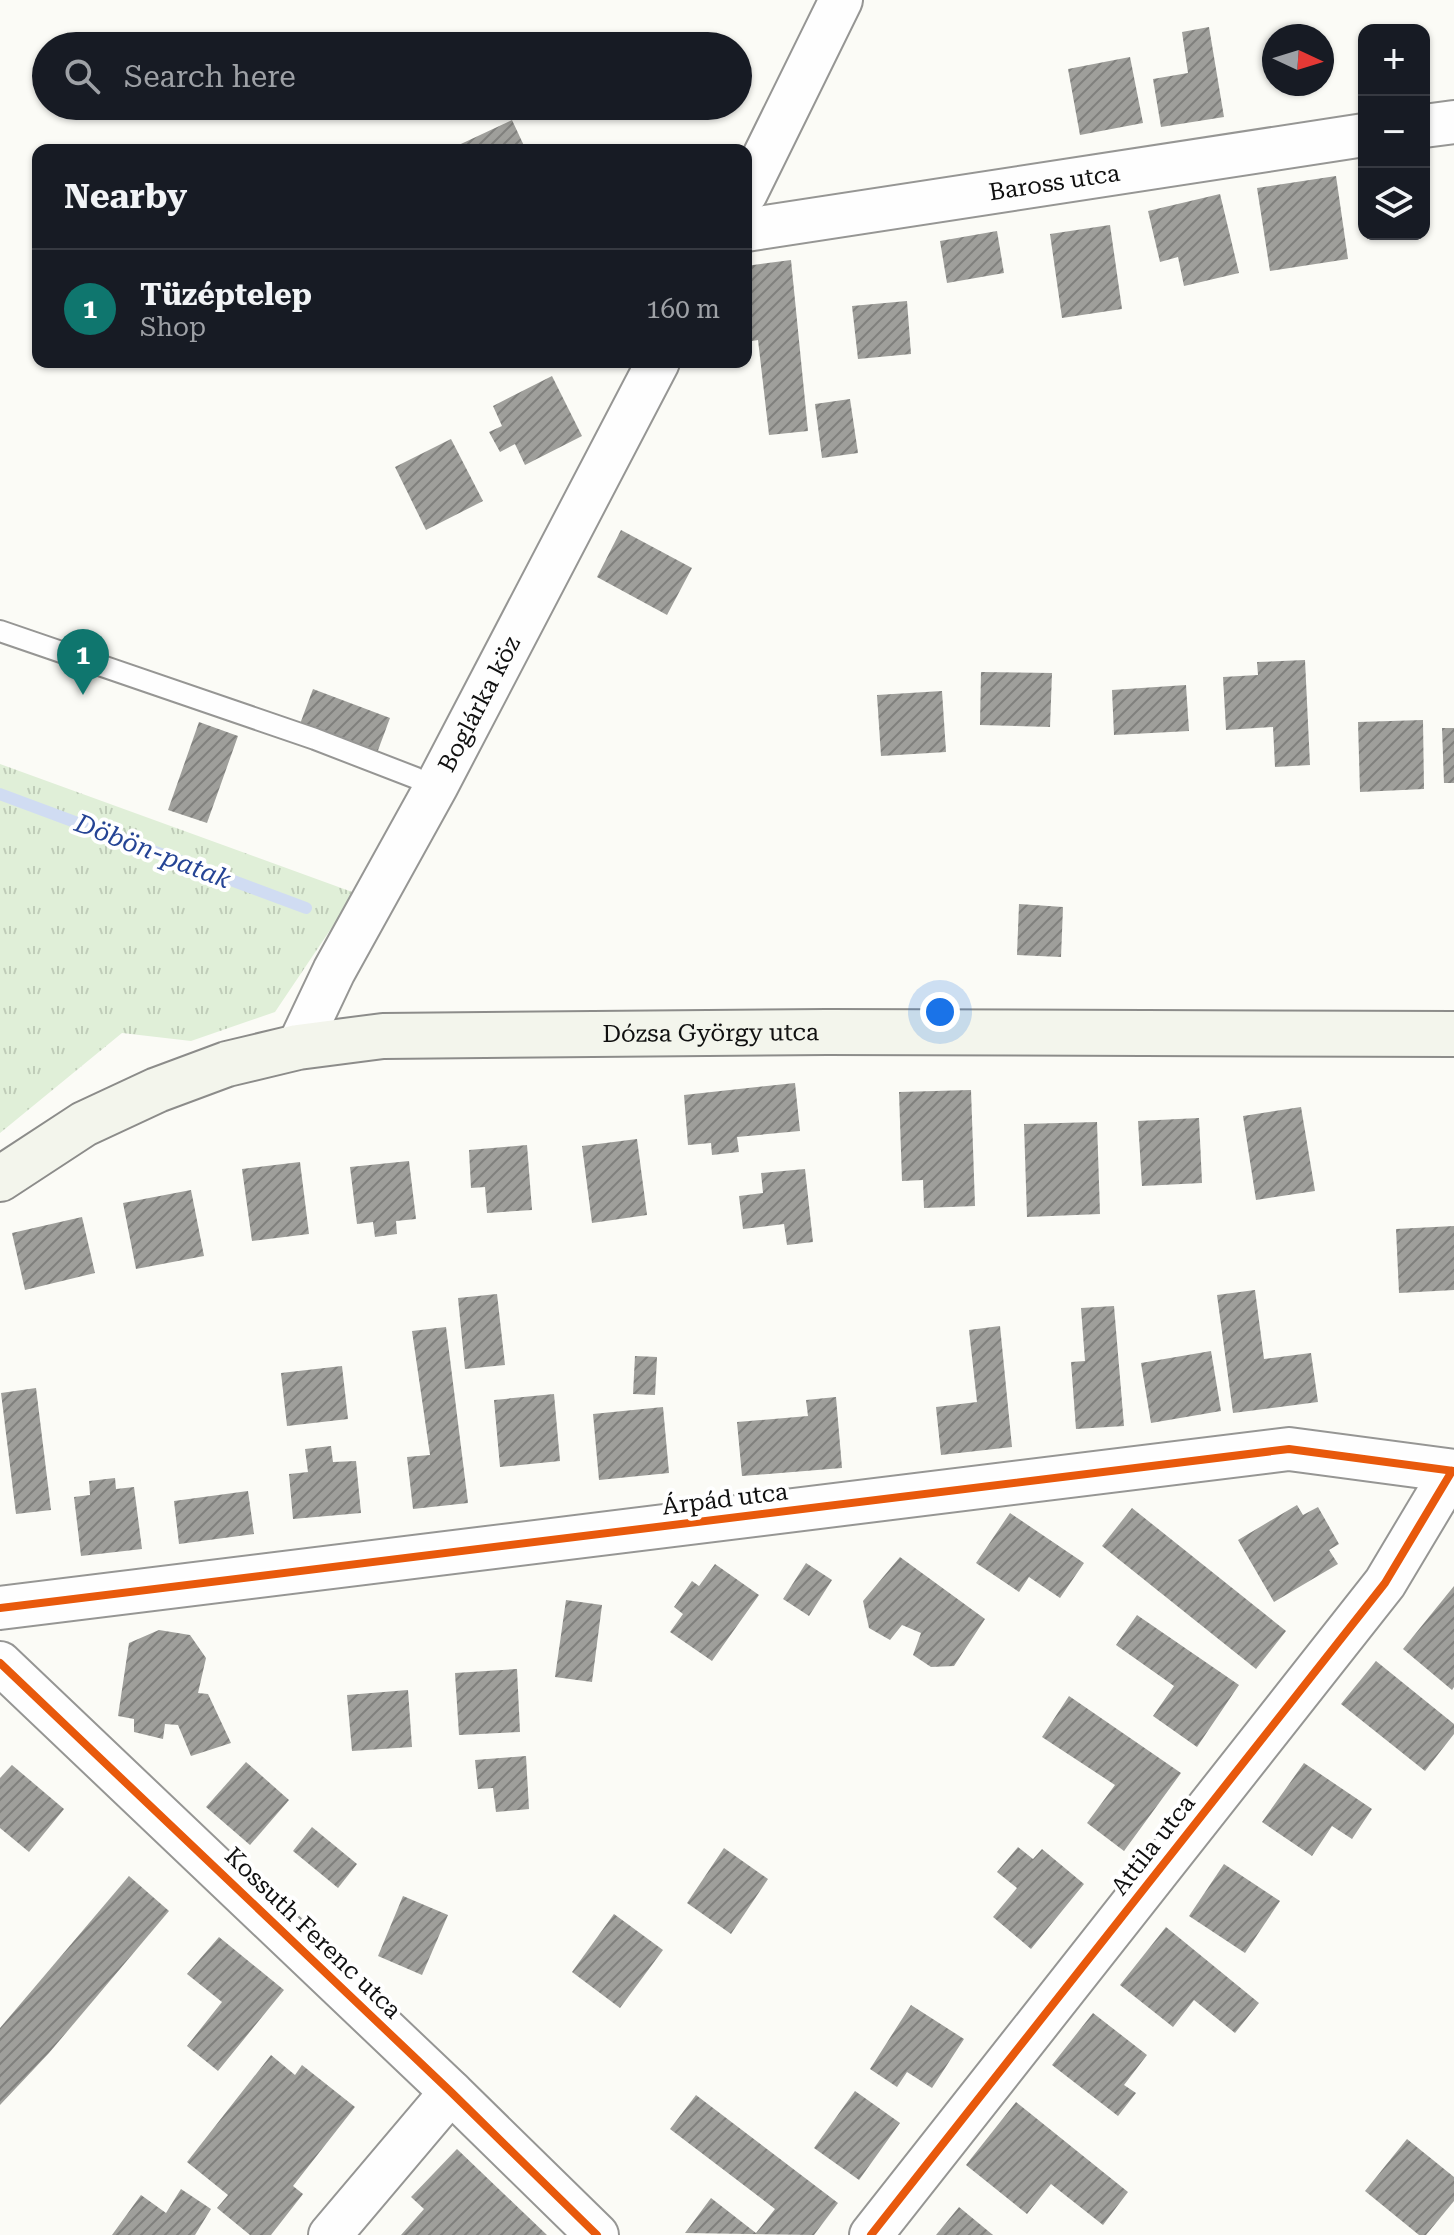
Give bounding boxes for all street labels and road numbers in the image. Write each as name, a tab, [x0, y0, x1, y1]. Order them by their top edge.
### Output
street label: Baross utca	[987, 159, 1122, 206]
street label: Boglárka köz	[432, 632, 526, 777]
street label: Dózsa György utca	[602, 1018, 819, 1048]
street label: Árpád utca	[660, 1476, 789, 1521]
street label: Attila utca	[1105, 1790, 1201, 1900]
street label: Kossuth Ferenc utca	[219, 1842, 407, 2024]

